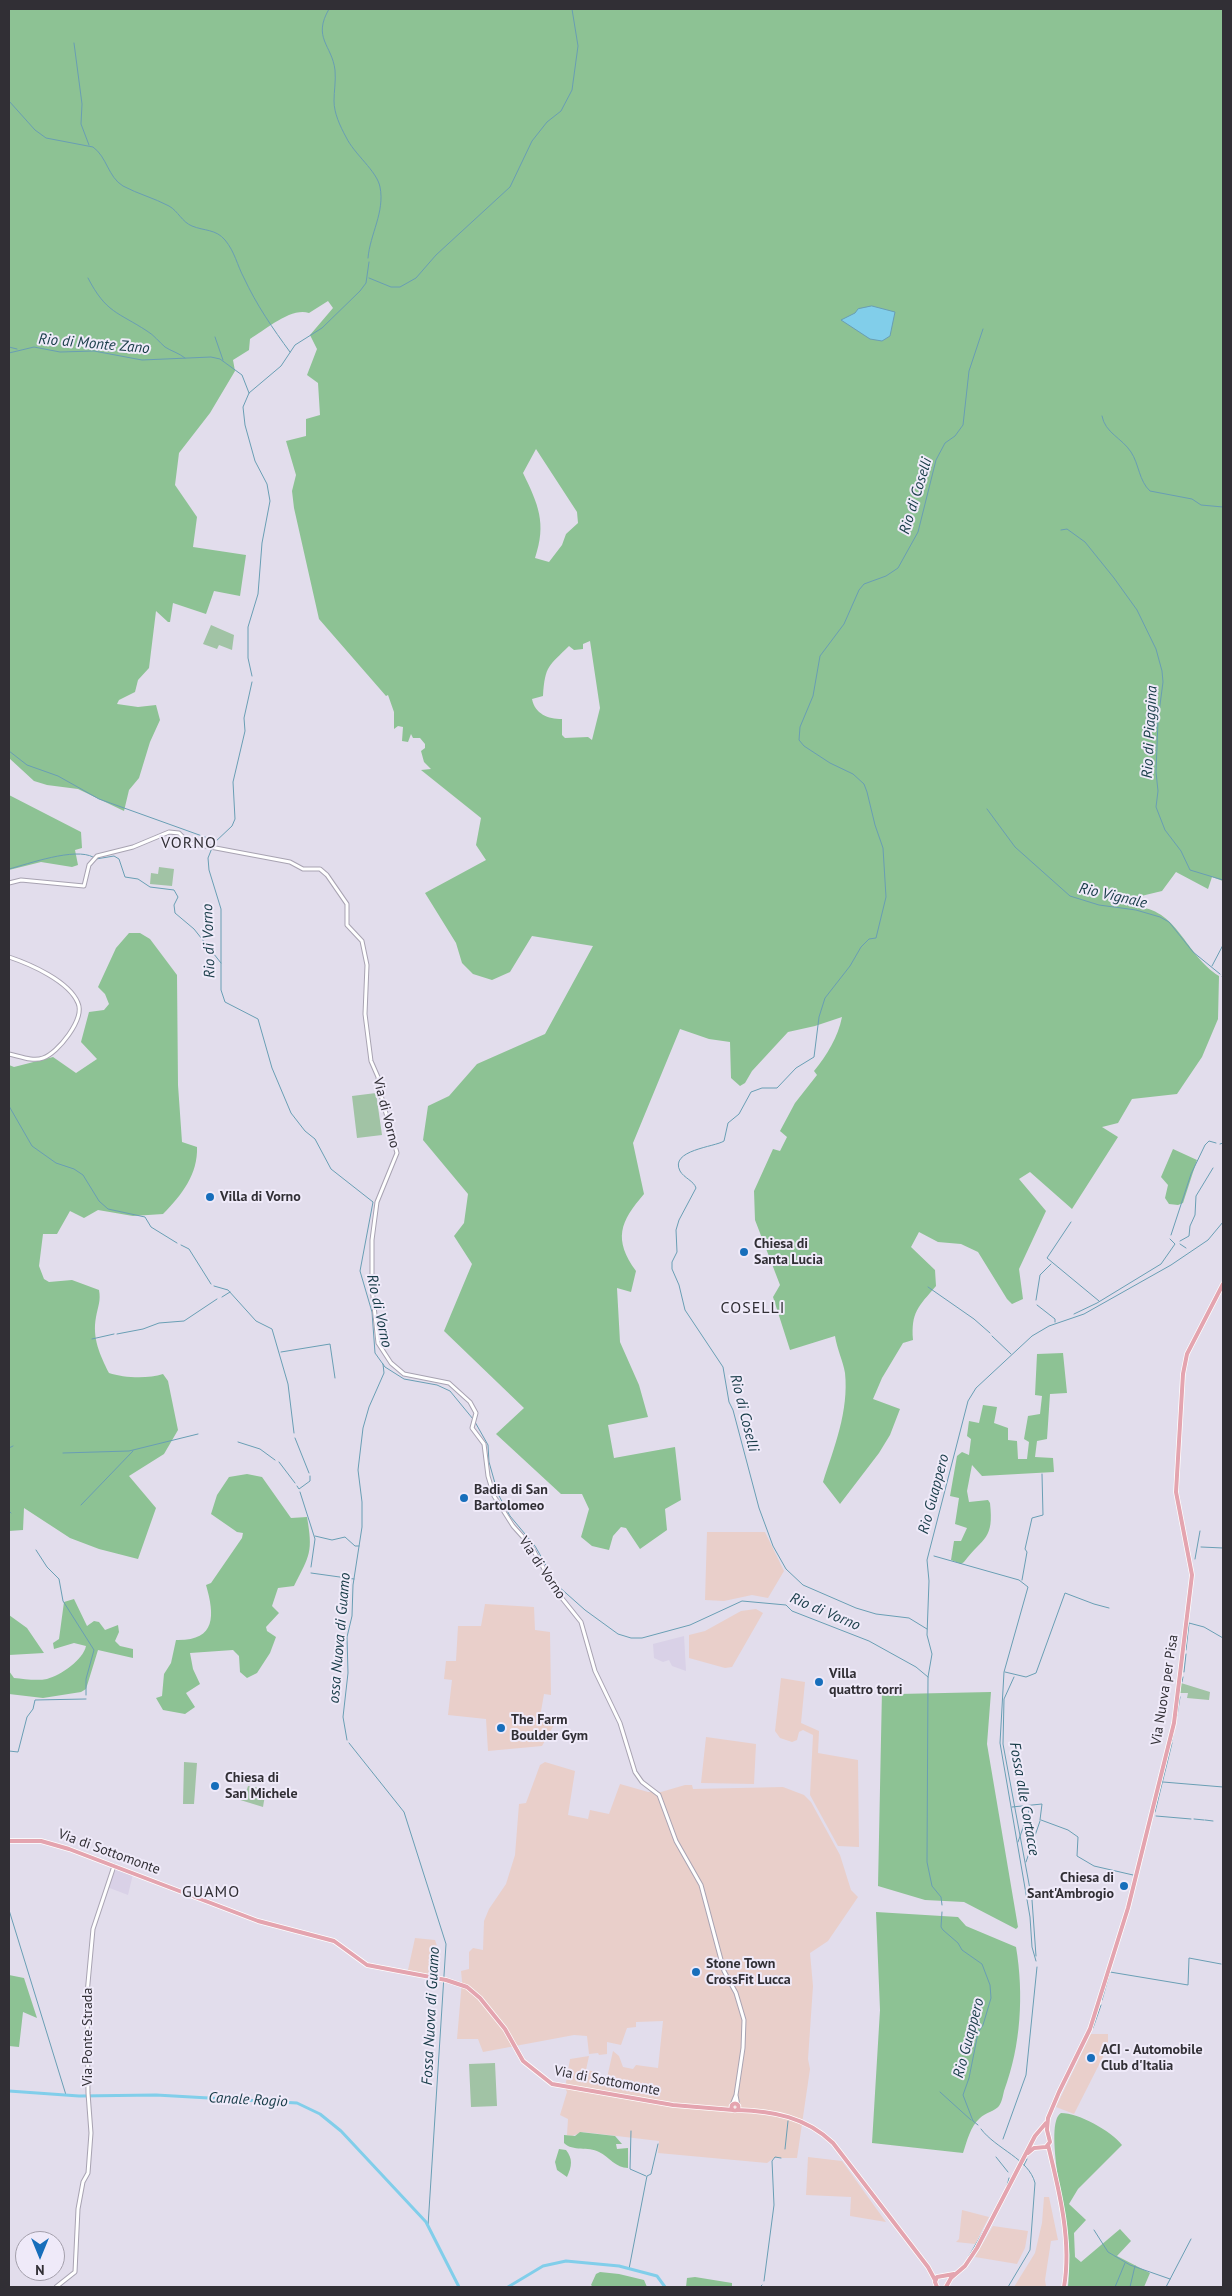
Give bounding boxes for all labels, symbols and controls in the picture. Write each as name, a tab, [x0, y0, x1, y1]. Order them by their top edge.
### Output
water label: Rio di Monte Zano	[38, 330, 150, 358]
water label: Rio di Coselli	[896, 456, 936, 536]
water label: Rio di Piaggina	[1139, 685, 1161, 779]
district label: VORNO	[160, 833, 218, 853]
water label: Rio Vignale	[1077, 879, 1149, 913]
water label: Rio di Vorno	[199, 903, 219, 979]
street label: Via di Vorno	[369, 1076, 403, 1150]
place label: Villa di Vorno	[220, 1189, 301, 1205]
marker: Villa di Vorno	[204, 1191, 216, 1203]
place label: Chiesa di Santa Lucia	[754, 1236, 823, 1268]
marker: Chiesa di Santa Lucia	[738, 1246, 750, 1258]
water label: Rio di Vorno	[362, 1273, 396, 1349]
district label: COSELLI	[720, 1298, 786, 1318]
water label: Rio di Coselli	[726, 1372, 762, 1454]
water label: Rio Guappero	[915, 1452, 953, 1536]
place label: Badia di San Bartolomeo	[474, 1482, 548, 1514]
marker: Badia di San Bartolomeo	[458, 1492, 470, 1504]
street label: Via di Vorno	[515, 1533, 569, 1603]
water label: ossa Nuova di Guamo	[325, 1572, 355, 1704]
water label: Rio di Vorno	[787, 1589, 863, 1635]
street label: Via Nuova per Pisa	[1148, 1634, 1182, 1746]
place label: Villa quattro torri	[829, 1666, 903, 1698]
marker: Villa quattro torri	[813, 1676, 825, 1688]
place label: The Farm Boulder Gym	[511, 1712, 588, 1744]
marker: The Farm Boulder Gym	[495, 1722, 507, 1734]
water label: Fossa alle Cortacce	[1005, 1741, 1043, 1857]
place label: Chiesa di San Michele	[225, 1770, 298, 1802]
marker: Chiesa di San Michele	[209, 1780, 221, 1792]
street label: Via di Sottomonte	[56, 1826, 162, 1878]
place label: Chiesa di Sant'Ambrogio	[1027, 1870, 1114, 1902]
marker: Chiesa di Sant'Ambrogio	[1118, 1880, 1130, 1892]
district label: GUAMO	[181, 1882, 241, 1902]
water label: Fossa Nuova di Guamo	[418, 1946, 444, 2086]
place label: Stone Town CrossFit Lucca	[706, 1956, 791, 1988]
marker: Stone Town CrossFit Lucca	[690, 1966, 702, 1978]
street label: Via Ponte Strada	[80, 1988, 96, 2086]
water label: Rio Guappero	[950, 1996, 988, 2080]
place label: ACI - Automobile Club d'Italia	[1101, 2042, 1203, 2074]
marker: ACI - Automobile Club d'Italia	[1085, 2052, 1097, 2064]
street label: Via di Sottomonte	[553, 2063, 661, 2099]
water label: Canale Rogio	[208, 2089, 288, 2111]
north arrow	[15, 2231, 65, 2281]
text: N	[35, 2261, 45, 2279]

